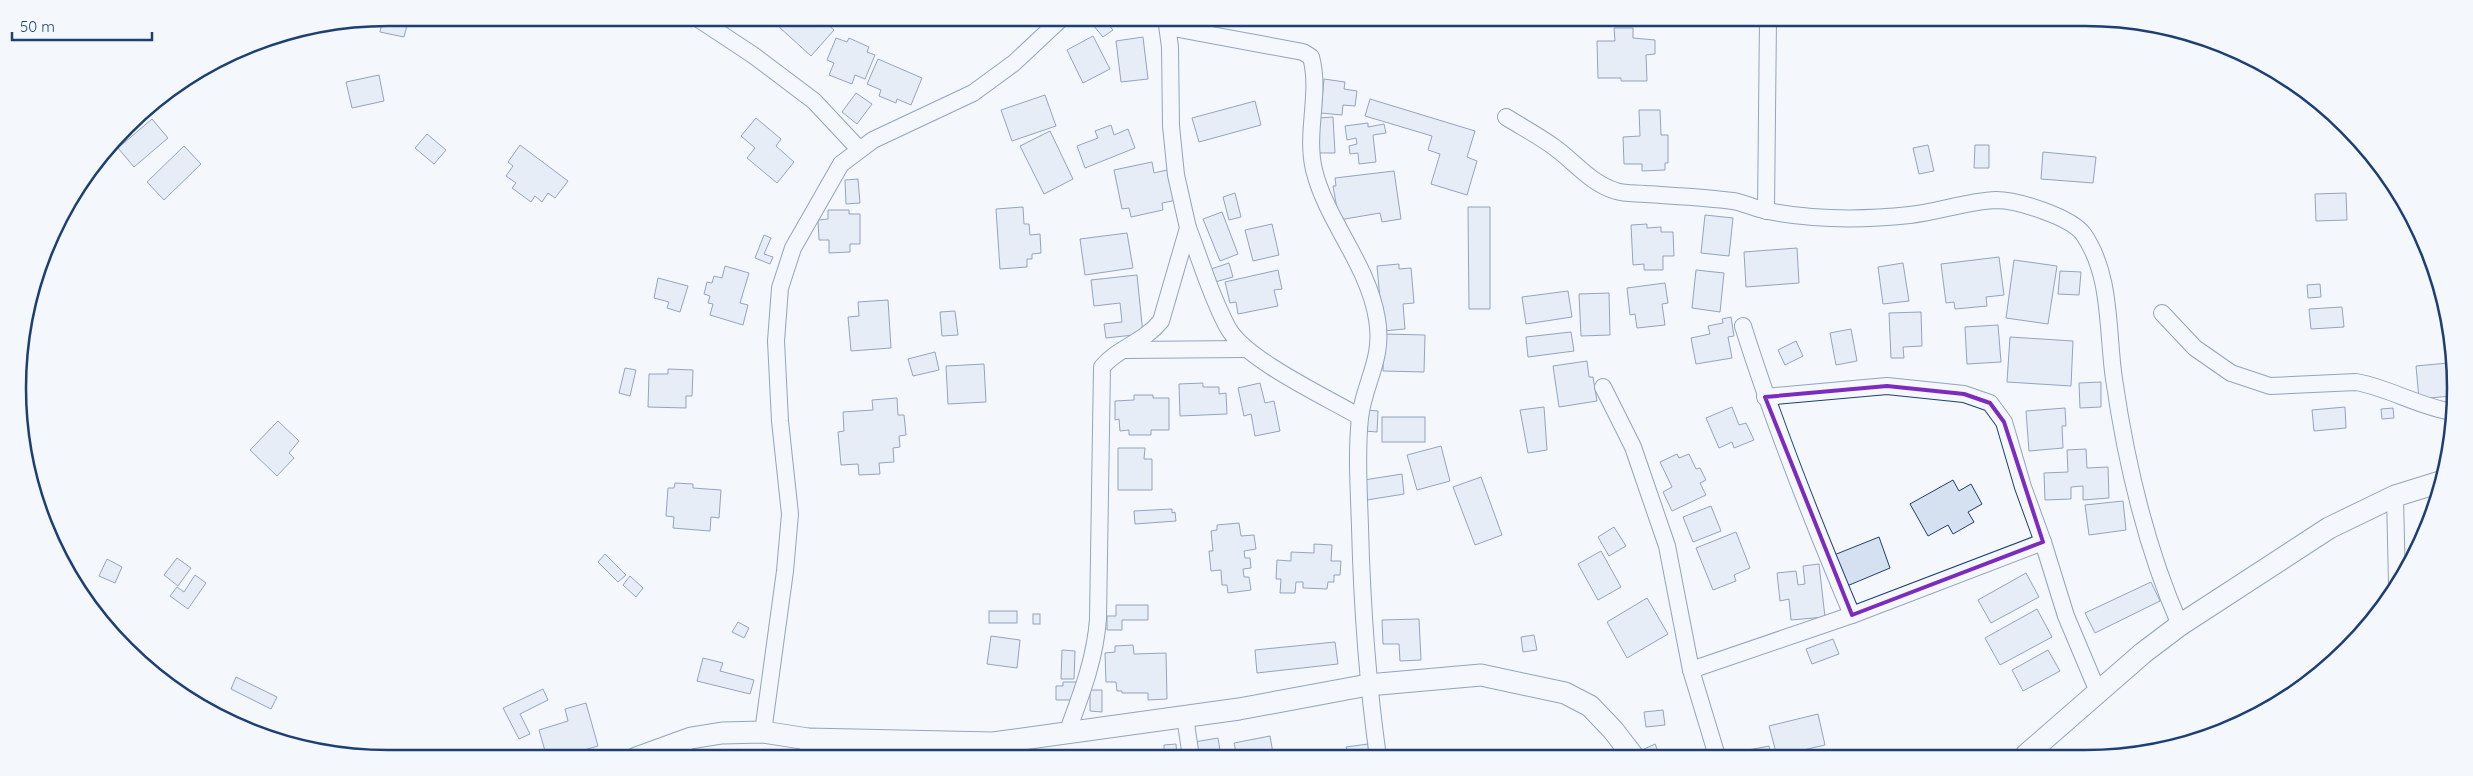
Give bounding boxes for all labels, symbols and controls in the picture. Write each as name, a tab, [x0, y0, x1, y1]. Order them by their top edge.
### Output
scale bar	[12, 10, 152, 42]
text: 50 m	[20, 17, 55, 36]

